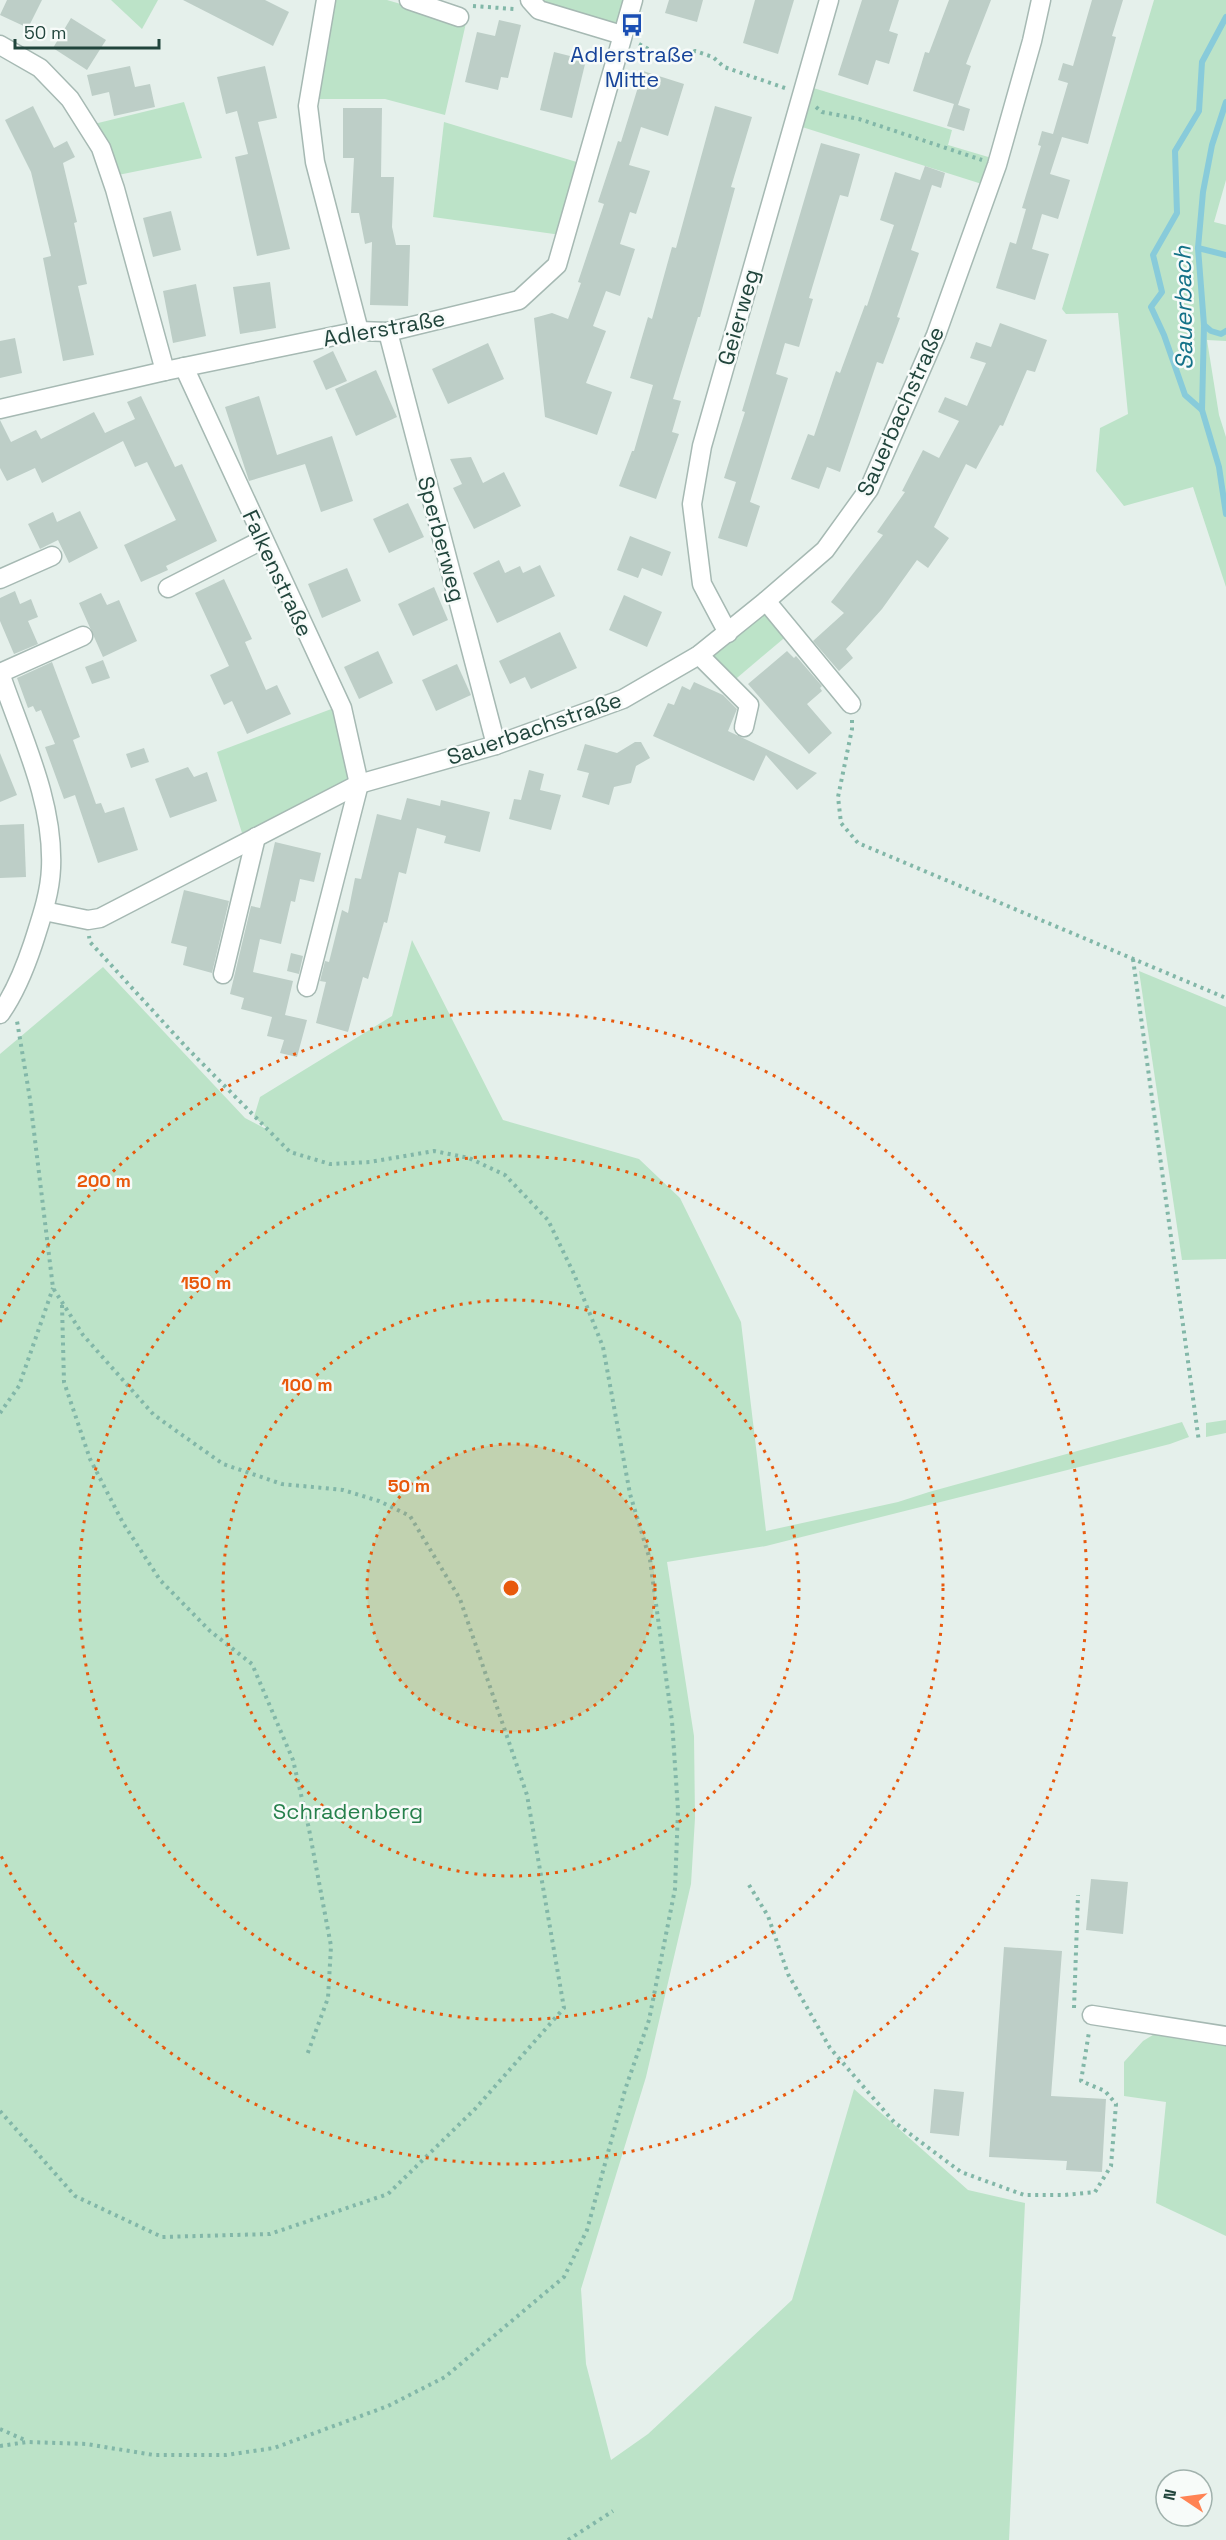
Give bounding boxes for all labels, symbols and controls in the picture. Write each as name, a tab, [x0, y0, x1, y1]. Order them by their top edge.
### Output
scale bar	[15, 12, 159, 50]
bus stop icon: Adlerstraße Mitte	[619, 12, 645, 38]
text: 50 m	[24, 21, 66, 44]
place label: Adlerstraße Mitte	[570, 40, 694, 93]
water label: Sauerbach	[1166, 244, 1200, 370]
street label: Geierweg	[711, 266, 765, 368]
street label: Adlerstraße	[321, 303, 447, 353]
street label: Sauerbachstraße	[850, 322, 950, 500]
street label: Sperberweg	[412, 473, 472, 605]
street label: Falkenstraße	[236, 505, 320, 641]
street label: Sauerbachstraße	[443, 685, 625, 771]
text: 200 m	[77, 1169, 131, 1192]
text: 150 m	[181, 1271, 231, 1294]
text: 100 m	[281, 1373, 333, 1396]
text: 50 m	[388, 1474, 430, 1497]
centre of rings	[501, 1578, 521, 1598]
park label: Schradenberg	[273, 1797, 423, 1825]
north arrow	[1154, 2468, 1214, 2528]
text: N	[1158, 2487, 1181, 2502]

